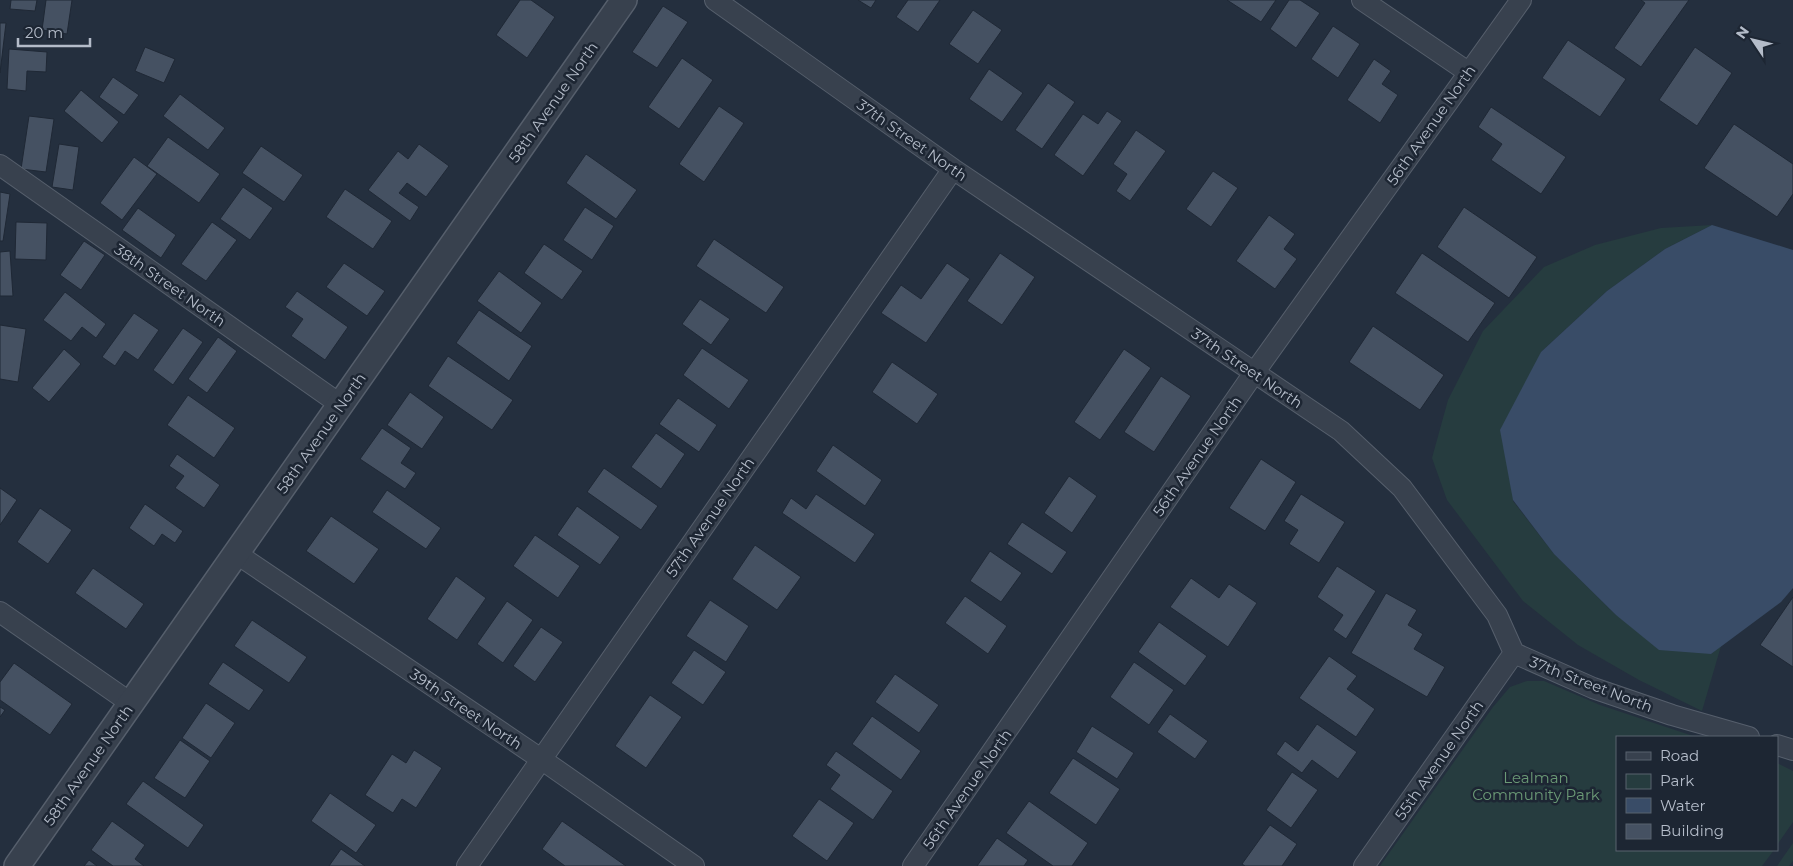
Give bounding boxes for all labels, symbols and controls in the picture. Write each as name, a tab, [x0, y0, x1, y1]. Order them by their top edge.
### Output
scale bar	[18, 15, 90, 47]
north arrow	[1728, 15, 1778, 65]
text: 20 m	[25, 23, 63, 42]
text: N	[1732, 23, 1753, 42]
street label: 58th Avenue North	[504, 38, 602, 166]
street label: 56th Avenue North	[1382, 61, 1480, 189]
street label: 37th Street North	[853, 95, 971, 185]
street label: 38th Street North	[111, 239, 229, 331]
street label: 37th Street North	[1188, 324, 1306, 412]
street label: 58th Avenue North	[272, 369, 370, 497]
street label: 56th Avenue North	[1148, 392, 1246, 520]
street label: 57th Avenue North	[662, 454, 758, 580]
street label: 37th Street North	[1527, 652, 1655, 716]
street label: 39th Street North	[406, 664, 526, 754]
street label: 55th Avenue North	[1391, 697, 1487, 823]
street label: 58th Avenue North	[39, 701, 137, 829]
street label: 56th Avenue North	[918, 725, 1016, 853]
legend	[1616, 736, 1778, 851]
text: Road	[1660, 746, 1699, 765]
park label: Lealman Community Park	[1472, 768, 1600, 804]
text: Park	[1660, 771, 1694, 790]
text: Water	[1660, 796, 1706, 815]
text: Building	[1660, 821, 1724, 840]

